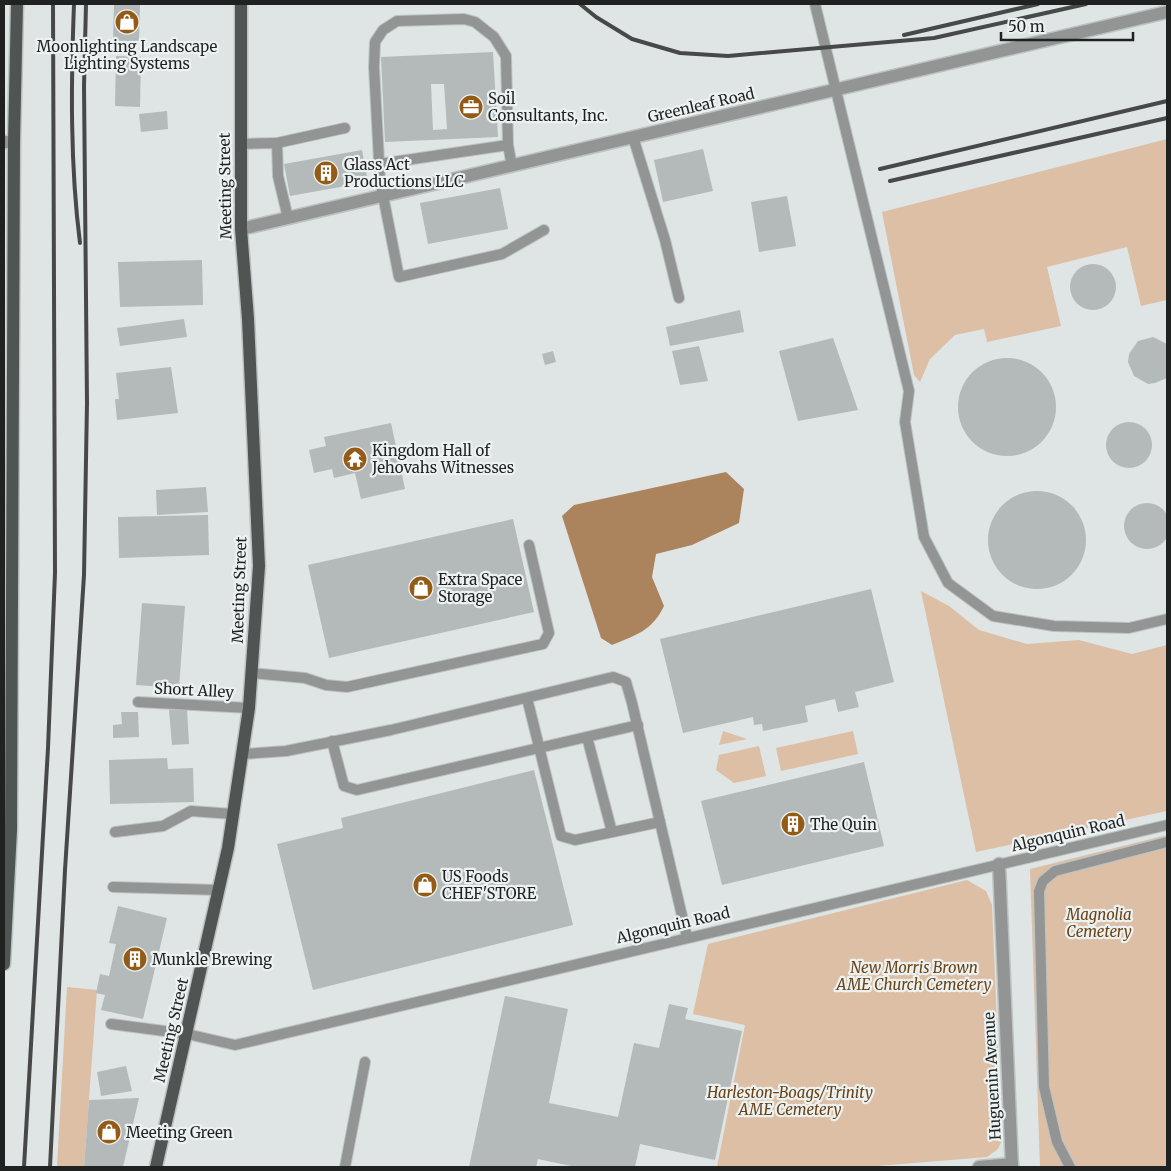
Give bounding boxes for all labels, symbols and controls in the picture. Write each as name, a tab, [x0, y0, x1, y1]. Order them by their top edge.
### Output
shop icon: Moonlighting Landscape Lighting Systems	[114, 9, 140, 35]
scale bar	[1001, 10, 1134, 42]
text: 50 m	[1008, 17, 1045, 36]
place label: Moonlighting Landscape Lighting Systems	[37, 37, 218, 73]
street label: Greenleaf Road	[646, 83, 756, 127]
place label: Soil Consultants, Inc.	[488, 89, 608, 125]
office icon: Soil Consultants, Inc.	[458, 94, 484, 120]
street label: Meeting Street	[215, 132, 235, 240]
place label: Glass Act Productions LLC	[344, 155, 464, 191]
building icon: Glass Act Productions LLC	[313, 160, 339, 186]
place label: Kingdom Hall of Jehovahs Witnesses	[371, 441, 514, 477]
temple icon: Kingdom Hall of Jehovahs Witnesses	[342, 446, 368, 472]
street label: Meeting Street	[228, 536, 250, 644]
place label: Extra Space Storage	[438, 570, 522, 606]
shop icon: Extra Space Storage	[408, 575, 434, 601]
street label: Short Alley	[153, 678, 235, 702]
building icon: The Quin	[780, 811, 806, 837]
street label: Algonquin Road	[1008, 811, 1127, 856]
place label: The Quin	[810, 815, 877, 834]
place label: US Foods CHEF'STORE	[442, 867, 537, 903]
shop icon: US Foods CHEF'STORE	[412, 872, 438, 898]
street label: Algonquin Road	[613, 903, 732, 948]
park label: Magnolia Cemetery	[1065, 905, 1132, 941]
building icon: Munkle Brewing	[122, 946, 148, 972]
place label: Munkle Brewing	[152, 950, 272, 969]
park label: New Morris Brown AME Church Cemetery	[836, 958, 991, 994]
street label: Meeting Street	[150, 976, 192, 1084]
street label: Huguenin Avenue	[979, 1011, 1005, 1140]
park label: Harleston-Boags/Trinity AME Cemetery	[706, 1083, 873, 1119]
shop icon: Meeting Green	[96, 1119, 122, 1145]
place label: Meeting Green	[126, 1123, 233, 1142]

